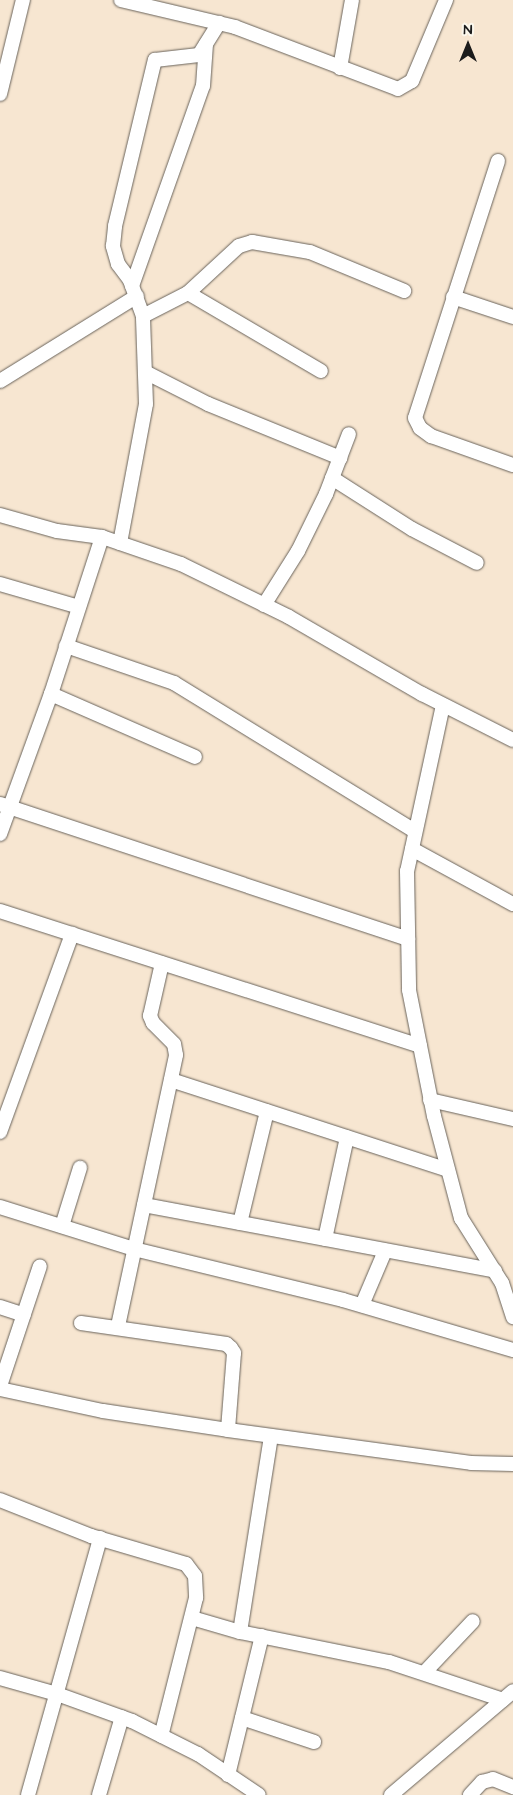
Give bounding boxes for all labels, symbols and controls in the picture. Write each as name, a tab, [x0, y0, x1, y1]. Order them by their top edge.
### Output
north arrow	[443, 20, 493, 70]
text: N	[464, 20, 472, 40]

